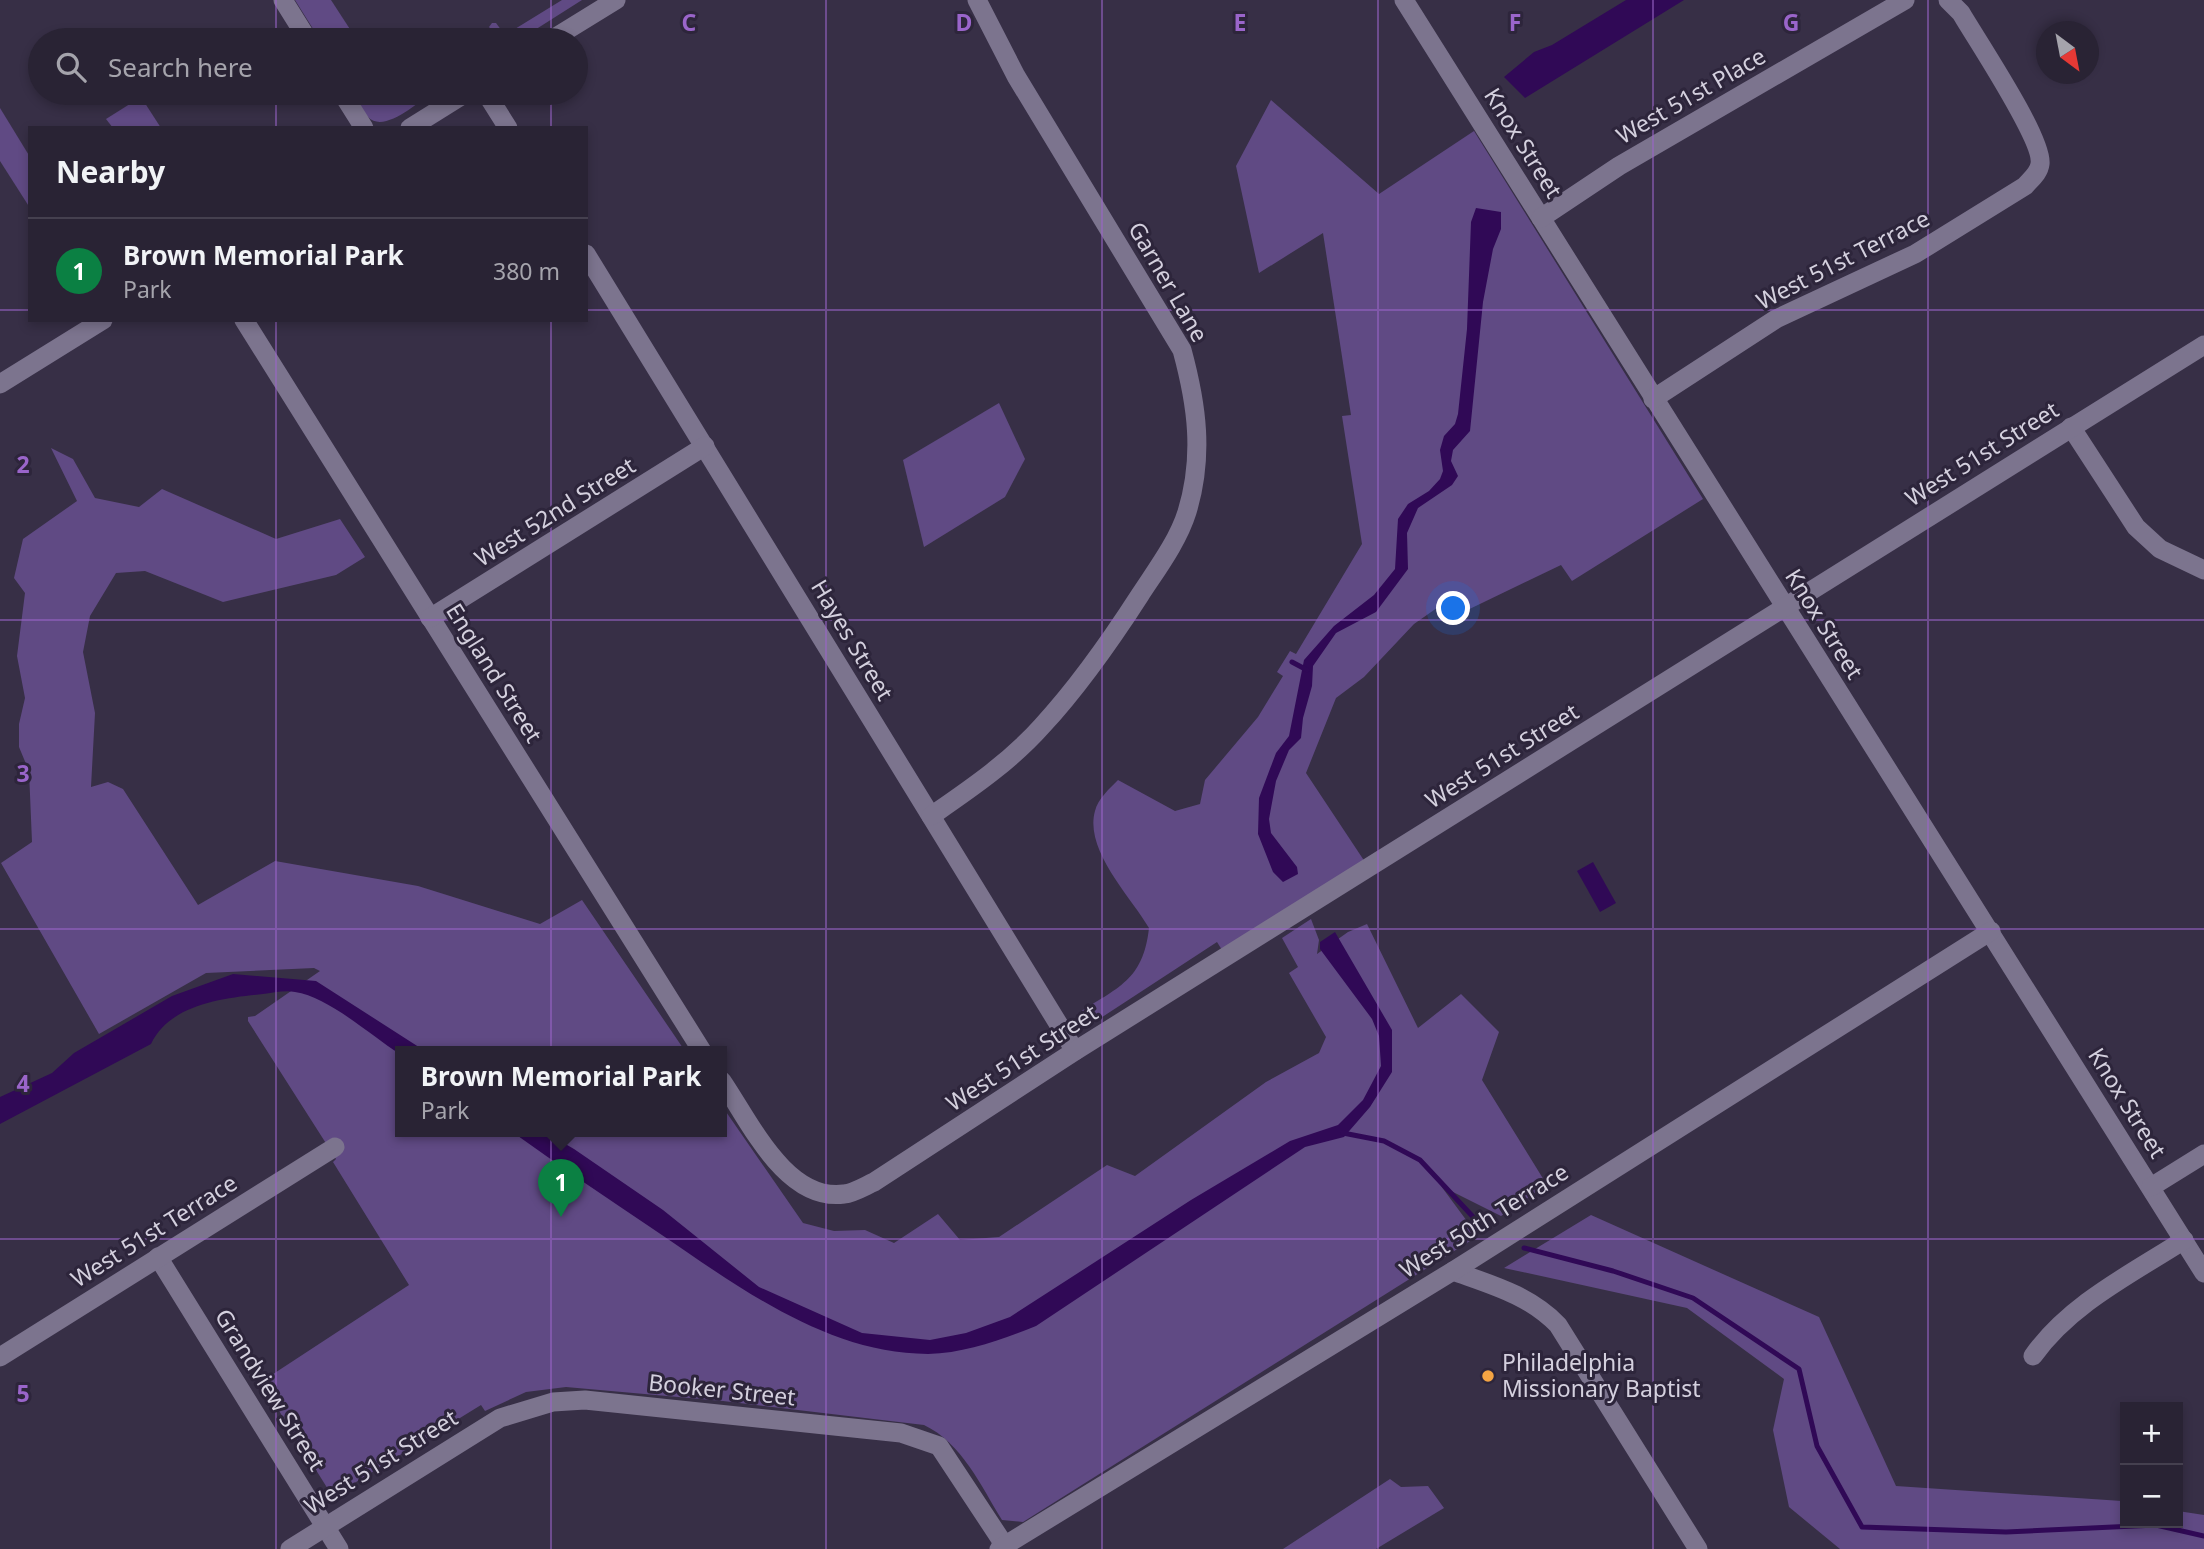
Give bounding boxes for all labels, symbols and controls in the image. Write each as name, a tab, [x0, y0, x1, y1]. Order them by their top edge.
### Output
text: C	[682, 6, 697, 38]
text: D	[956, 6, 972, 38]
text: E	[1234, 6, 1246, 38]
text: F	[1509, 6, 1521, 38]
text: G	[1783, 6, 1799, 38]
north arrow	[2036, 21, 2099, 84]
search box	[28, 28, 588, 105]
street label: West 51st Place	[1610, 39, 1771, 151]
icon: search	[52, 48, 90, 86]
text: Search here	[108, 49, 253, 85]
street label: Knox Street	[1477, 81, 1570, 204]
text: Nearby	[56, 151, 165, 192]
street label: West 51st Terrace	[1750, 202, 1935, 317]
street label: Garner Lane	[1122, 215, 1216, 348]
text: Brown Memorial Park	[123, 237, 404, 273]
text: 1	[72, 255, 86, 287]
text: 380 m	[493, 255, 560, 287]
text: Park	[123, 273, 172, 305]
street label: West 51st Street	[1899, 393, 2064, 513]
text: 2	[16, 448, 30, 480]
street label: West 52nd Street	[468, 449, 641, 573]
street label: Knox Street	[1778, 562, 1871, 685]
street label: Hayes Street	[804, 573, 902, 706]
your location	[1436, 591, 1470, 625]
street label: England Street	[439, 597, 550, 748]
street label: West 51st Street	[1419, 695, 1584, 815]
text: 3	[16, 757, 30, 789]
street label: West 51st Street	[939, 996, 1104, 1118]
street label: Knox Street	[2081, 1041, 2174, 1164]
popup	[395, 1046, 727, 1137]
text: Brown Memorial Park	[421, 1058, 701, 1094]
text: 4	[16, 1067, 30, 1099]
text: Park	[421, 1094, 469, 1126]
street label: West 50th Terrace	[1393, 1155, 1574, 1285]
pin: 1	[538, 1159, 584, 1217]
street label: West 51st Terrace	[64, 1166, 243, 1294]
street label: Grandview Street	[208, 1302, 334, 1477]
place label: Philadelphia Missionary Baptist	[1502, 1346, 1701, 1404]
street label: Booker Street	[647, 1365, 797, 1413]
marker: Philadelphia Missionary Baptist	[1480, 1368, 1496, 1384]
text: 5	[16, 1377, 30, 1409]
street label: West 51st Street	[298, 1401, 463, 1521]
map controls	[2120, 1402, 2183, 1528]
button: +	[2120, 1402, 2183, 1465]
button: −	[2120, 1465, 2183, 1528]

